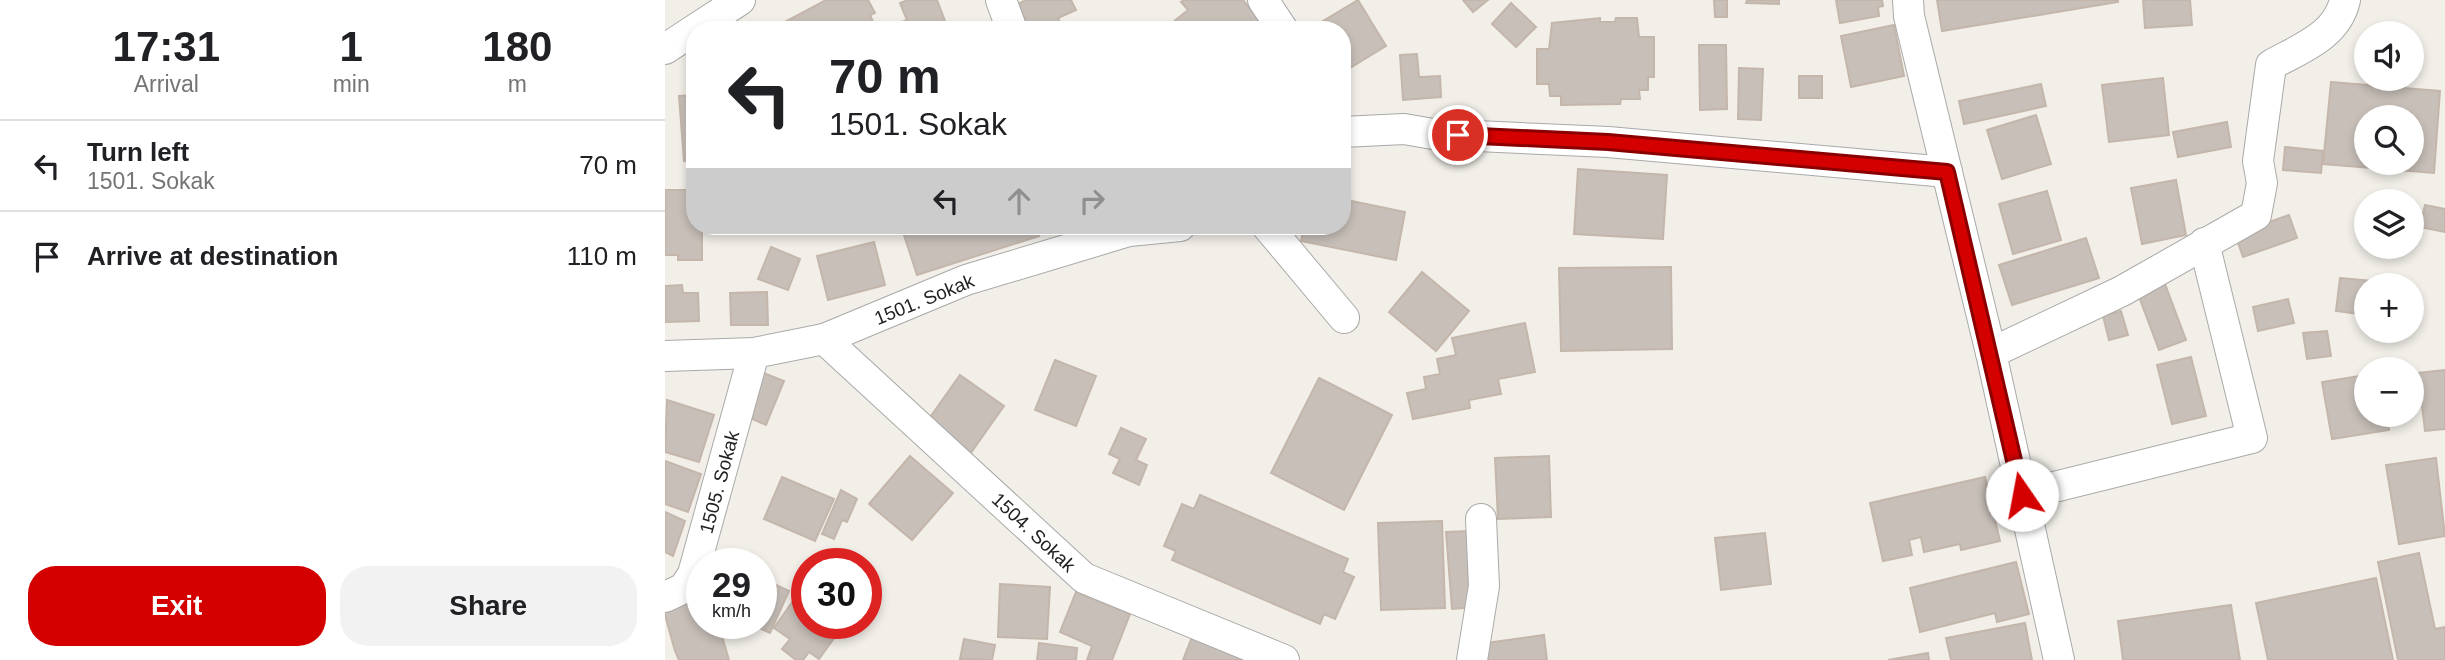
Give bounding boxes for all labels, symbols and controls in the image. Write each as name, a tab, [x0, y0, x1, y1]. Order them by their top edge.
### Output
map controls	[2354, 21, 2424, 427]
button: sound	[2354, 21, 2424, 91]
text: 17:31	[113, 23, 220, 70]
text: 1	[339, 23, 363, 70]
text: 180	[482, 23, 552, 70]
icon: left	[714, 49, 805, 140]
text: 70 m	[829, 49, 941, 103]
text: Arrival	[134, 71, 199, 97]
text: min	[333, 71, 370, 97]
text: m	[508, 71, 527, 97]
pin	[1428, 105, 1488, 165]
button: search	[2354, 105, 2424, 175]
text: 1501. Sokak	[829, 106, 1007, 142]
icon: arrive	[1439, 116, 1477, 154]
text: Turn left	[87, 137, 189, 167]
icon: left	[28, 147, 66, 185]
text: 70 m	[579, 150, 637, 180]
text: 1501. Sokak	[87, 168, 215, 194]
icon: left	[927, 182, 965, 220]
icon: ahead	[1000, 182, 1038, 220]
icon: right	[1073, 182, 1111, 220]
button: layers	[2354, 189, 2424, 259]
icon: arrive	[28, 238, 66, 276]
text: Arrive at destination	[87, 241, 338, 271]
text: 110 m	[567, 241, 637, 271]
street label: 1501. Sokak	[871, 270, 978, 329]
button: +	[2354, 273, 2424, 343]
button: −	[2354, 357, 2424, 427]
street label: 1505. Sokak	[696, 428, 743, 536]
position arrow	[1985, 458, 2059, 532]
street label: 1504. Sokak	[988, 489, 1080, 576]
speed limit sign: 30	[791, 548, 882, 639]
text: 29	[712, 565, 751, 604]
button: Exit	[28, 566, 326, 646]
button: Share	[340, 566, 637, 646]
text: km/h	[712, 601, 751, 621]

